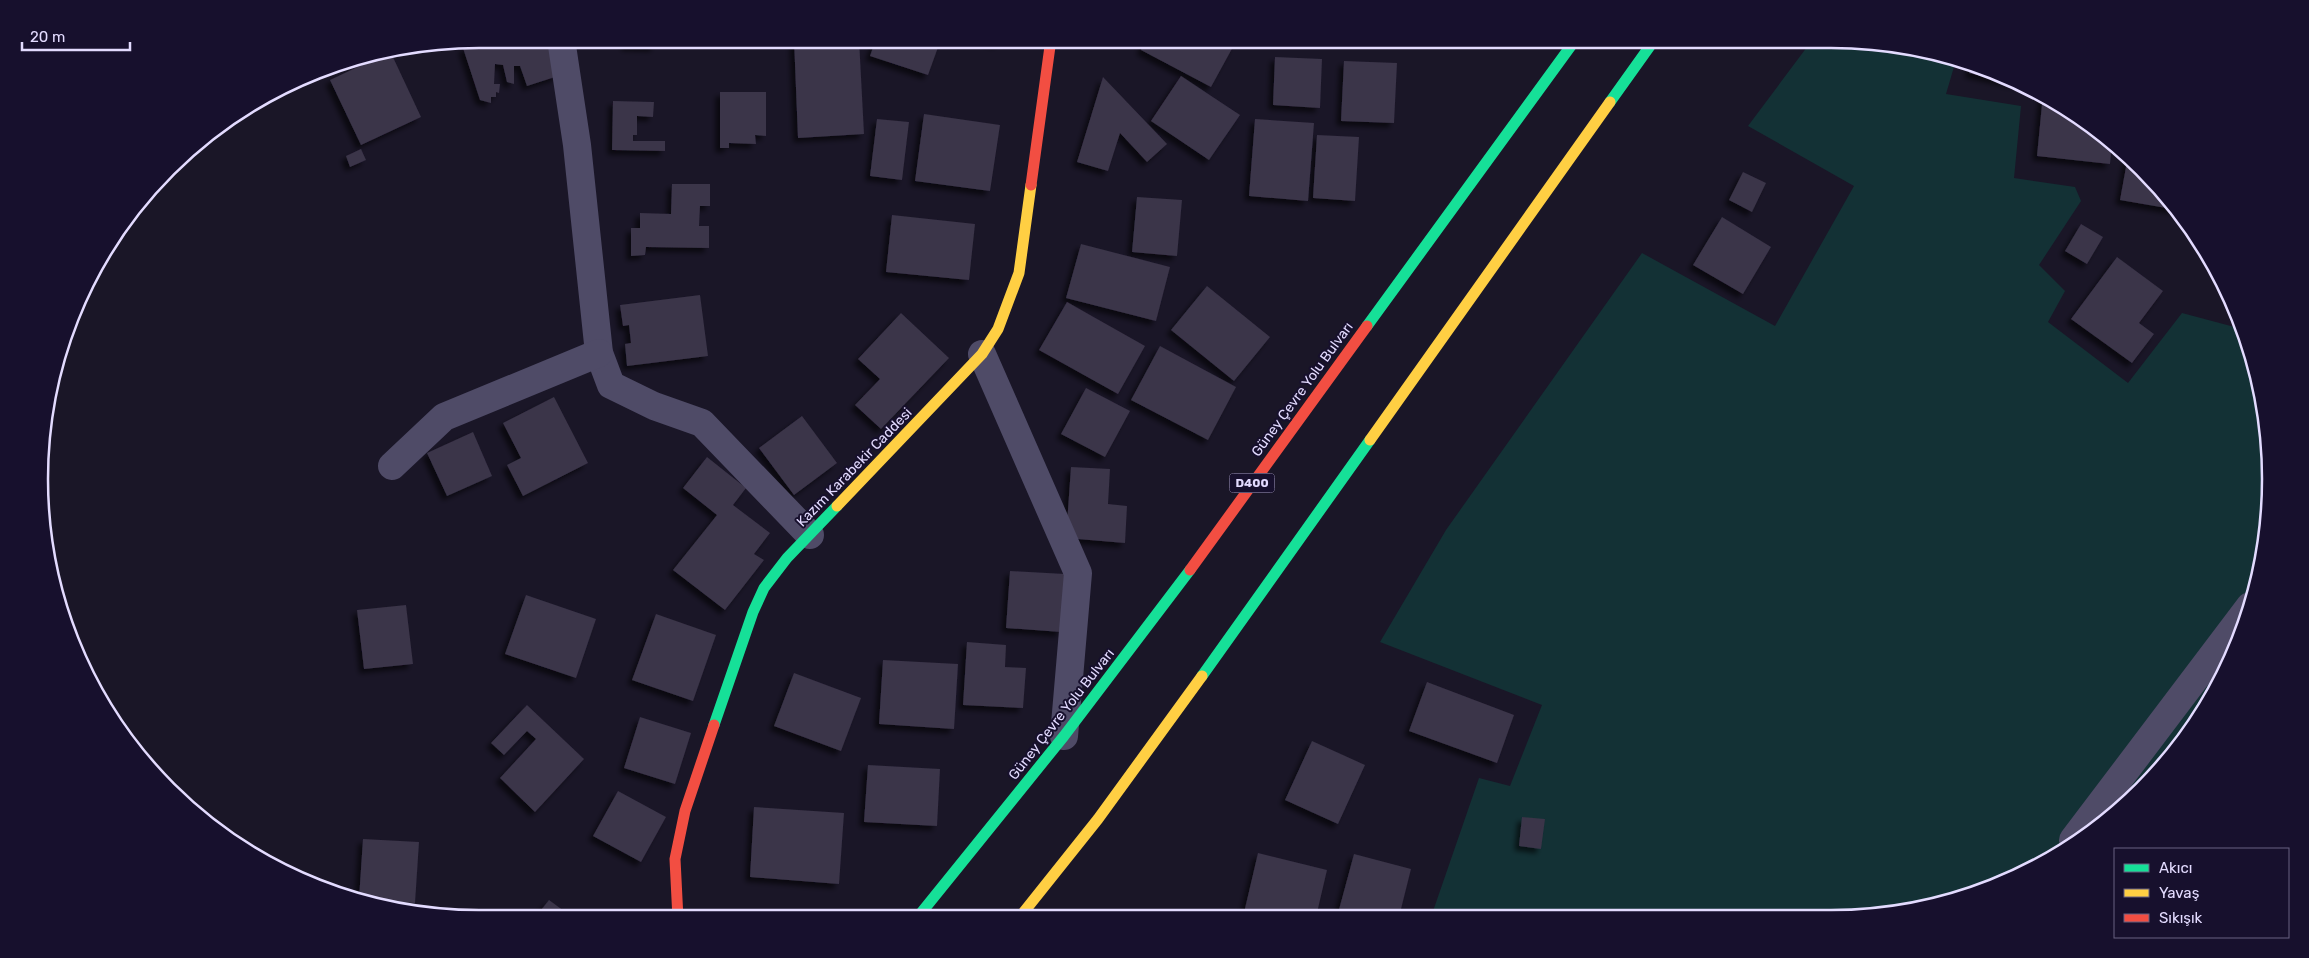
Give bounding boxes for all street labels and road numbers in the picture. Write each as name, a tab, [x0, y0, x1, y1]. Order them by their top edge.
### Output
street label: Güney Çevre Yolu Bulvarı	[1248, 319, 1357, 460]
street label: Kazım Karabekir Caddesi	[793, 404, 916, 530]
road number: D400	[1230, 473, 1274, 492]
street label: Güney Çevre Yolu Bulvarı	[1005, 645, 1118, 783]

